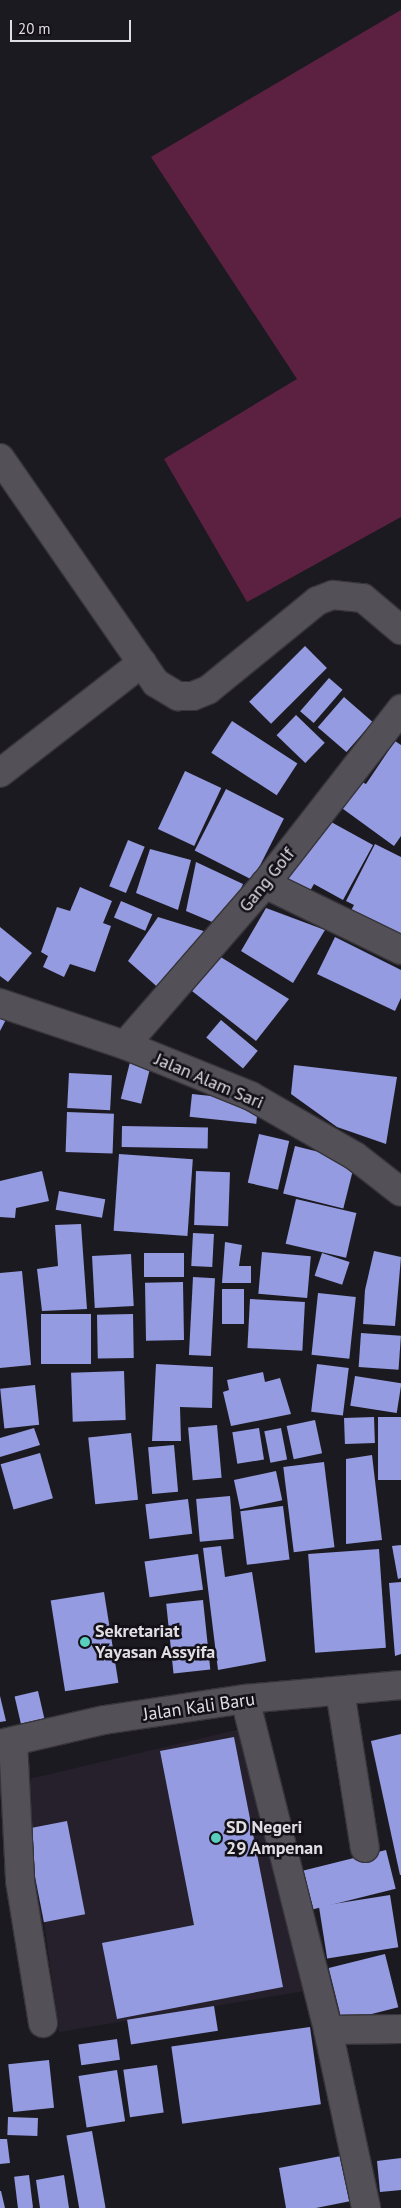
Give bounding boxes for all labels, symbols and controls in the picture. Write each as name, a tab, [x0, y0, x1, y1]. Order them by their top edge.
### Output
scale bar	[12, 10, 134, 42]
text: 20 m	[18, 19, 51, 38]
street label: Gang Golf	[235, 844, 299, 916]
street label: Jalan Alam Sari	[151, 1048, 267, 1114]
place label: Sekretariat Yayasan Assyifa	[95, 1621, 216, 1664]
marker: Sekretariat Yayasan Assyifa	[79, 1636, 91, 1648]
street label: Jalan Kali Baru	[142, 1688, 256, 1726]
place label: SD Negeri 29 Ampenan	[226, 1817, 324, 1860]
marker: SD Negeri 29 Ampenan	[210, 1832, 222, 1844]

